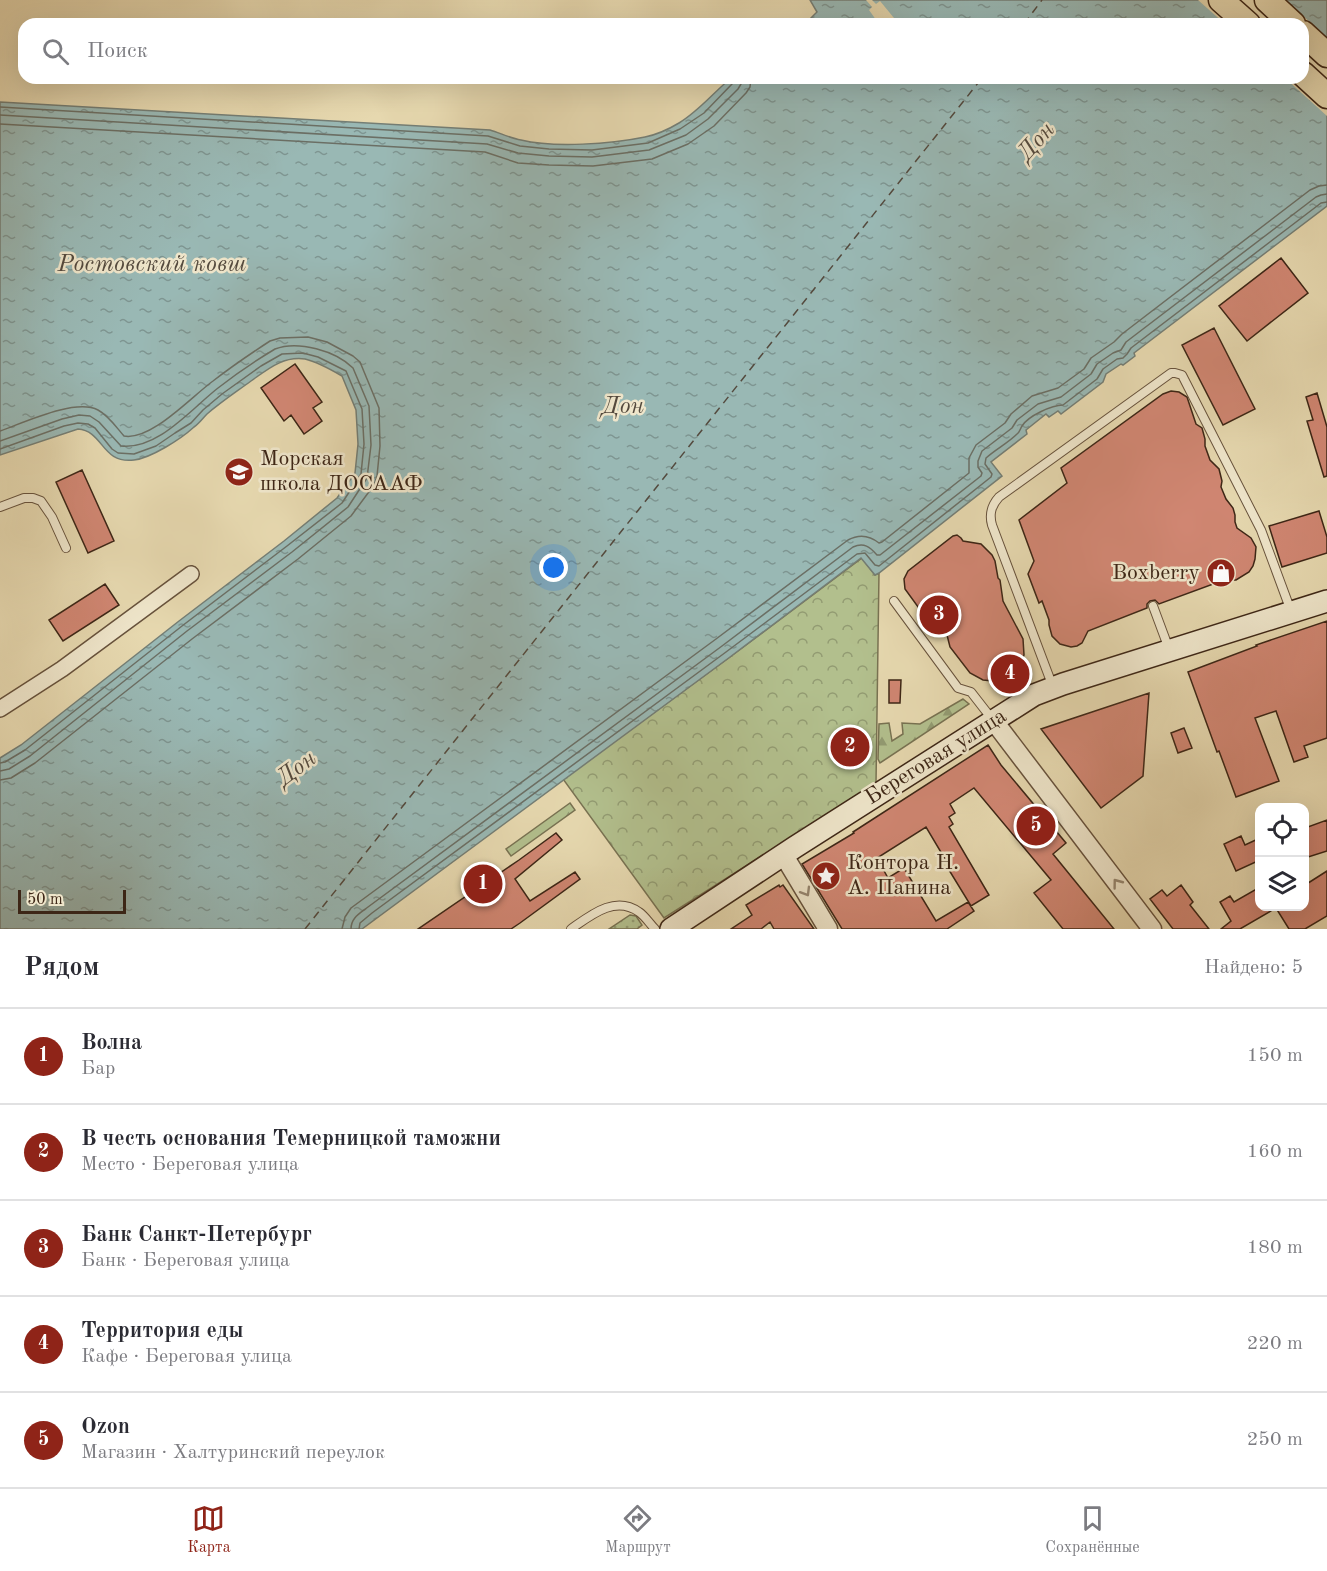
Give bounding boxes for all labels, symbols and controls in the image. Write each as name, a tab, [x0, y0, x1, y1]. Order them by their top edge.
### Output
search box	[18, 18, 1309, 84]
icon: search	[39, 35, 72, 68]
text: Поиск	[87, 40, 148, 62]
water label: Дон	[1012, 118, 1060, 168]
water label: Ростовский ковш	[57, 253, 246, 277]
water label: Дон	[599, 395, 645, 419]
place label: Морская школа ДОСААФ	[260, 448, 422, 495]
school or university icon: Морская школа ДОСААФ	[223, 456, 255, 488]
your location	[539, 553, 568, 582]
shop icon: Boxberry	[1205, 557, 1237, 589]
place label: Boxberry	[1112, 562, 1200, 584]
pin: 3	[920, 592, 958, 638]
pin: 4	[990, 652, 1030, 696]
street label: Береговая улица	[862, 705, 1011, 809]
pin: 2	[830, 724, 870, 770]
water label: Дон	[270, 746, 321, 793]
map controls	[1255, 803, 1309, 911]
button: locate	[1255, 803, 1309, 857]
pin: 5	[1016, 804, 1056, 848]
place label: Контора Н. А. Панина	[847, 852, 959, 899]
button: layers	[1255, 857, 1309, 911]
place icon: Контора Н. А. Панина	[810, 860, 842, 892]
pin: 1	[464, 862, 502, 906]
one-way arrow	[1113, 878, 1124, 889]
one-way arrow	[798, 886, 810, 896]
scale bar	[18, 887, 126, 914]
text: 50 m	[27, 892, 63, 908]
text: Рядом	[24, 955, 99, 981]
text: Найдено: 5	[1204, 958, 1303, 978]
text: Волна	[81, 1032, 142, 1054]
text: 1	[38, 1046, 49, 1066]
text: 150 m	[1247, 1046, 1303, 1066]
text: Бар	[81, 1059, 115, 1079]
text: В честь основания Темерницкой таможни	[81, 1128, 501, 1150]
text: 2	[38, 1142, 49, 1162]
text: 160 m	[1247, 1142, 1303, 1162]
text: Место · Береговая улица	[81, 1155, 299, 1175]
text: Банк Санкт-Петербург	[81, 1224, 312, 1246]
text: 3	[38, 1238, 49, 1258]
text: 180 m	[1247, 1238, 1303, 1258]
text: Банк · Береговая улица	[81, 1251, 290, 1271]
text: Территория еды	[81, 1320, 243, 1342]
text: 4	[38, 1334, 49, 1354]
text: 220 m	[1247, 1334, 1303, 1354]
text: Кафе · Береговая улица	[81, 1347, 292, 1367]
text: Ozon	[81, 1416, 130, 1438]
text: 5	[38, 1430, 49, 1450]
text: 250 m	[1247, 1430, 1303, 1450]
text: Магазин · Халтуринский переулок	[81, 1443, 385, 1463]
tab: Карта	[187, 1502, 231, 1558]
tab: Маршрут	[605, 1502, 671, 1558]
tab: Сохранённые	[1045, 1502, 1140, 1558]

